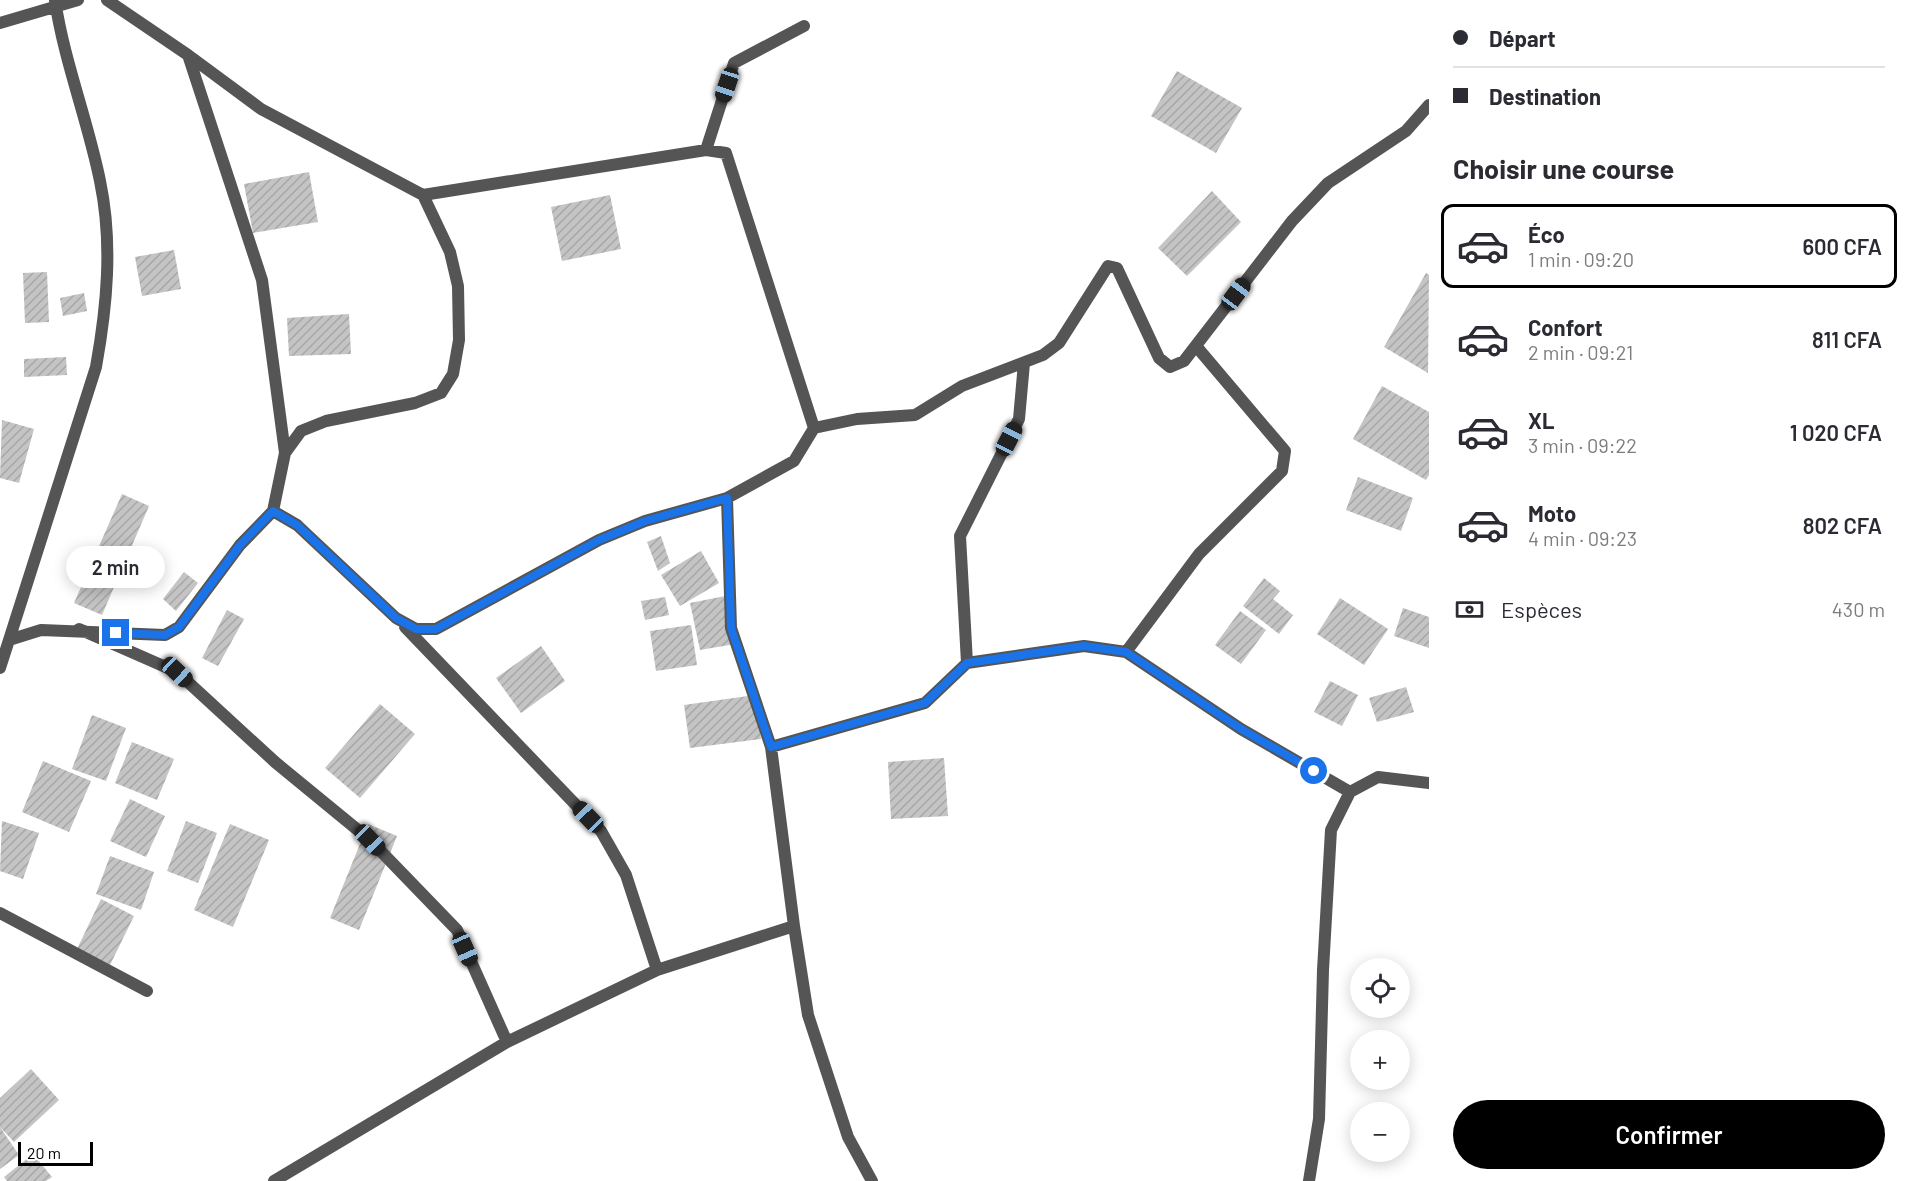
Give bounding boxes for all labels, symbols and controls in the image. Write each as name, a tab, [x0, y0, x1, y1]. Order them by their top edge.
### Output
text: Départ	[1489, 25, 1556, 51]
car	[713, 65, 741, 105]
text: Destination	[1489, 83, 1601, 109]
text: Choisir une course	[1453, 152, 1674, 184]
icon: car	[1456, 219, 1510, 273]
text: Éco	[1528, 221, 1565, 247]
text: 600 CFA	[1802, 233, 1882, 259]
text: 1 min · 09:20	[1528, 247, 1634, 271]
car	[1218, 274, 1254, 314]
icon: car	[1456, 312, 1510, 366]
text: Confort	[1528, 314, 1603, 340]
text: 811 CFA	[1812, 326, 1882, 352]
text: 2 min · 09:21	[1528, 340, 1633, 364]
icon: car	[1456, 405, 1510, 459]
text: XL	[1528, 407, 1554, 433]
car	[993, 419, 1025, 459]
text: 1 020 CFA	[1790, 419, 1882, 445]
text: 3 min · 09:22	[1528, 433, 1637, 457]
icon: car	[1456, 498, 1510, 552]
text: Moto	[1528, 500, 1576, 526]
text: 802 CFA	[1803, 512, 1882, 538]
text: 4 min · 09:23	[1528, 526, 1637, 550]
callout: 2 min	[66, 546, 166, 588]
text: 2 min	[92, 555, 139, 579]
icon: cash	[1453, 593, 1486, 626]
text: Espèces	[1501, 596, 1582, 622]
text: 430 m	[1832, 597, 1885, 621]
route end	[102, 619, 129, 646]
car	[158, 653, 196, 691]
route start	[1300, 757, 1327, 784]
car	[569, 798, 607, 836]
car	[351, 821, 389, 859]
car	[449, 929, 481, 969]
map controls	[1350, 958, 1410, 1162]
button: locate	[1350, 958, 1410, 1018]
button: +	[1350, 1030, 1410, 1090]
button: Confirmer	[1453, 1100, 1885, 1169]
button: −	[1350, 1102, 1410, 1162]
scale bar	[18, 1139, 93, 1166]
text: 20 m	[27, 1143, 61, 1162]

